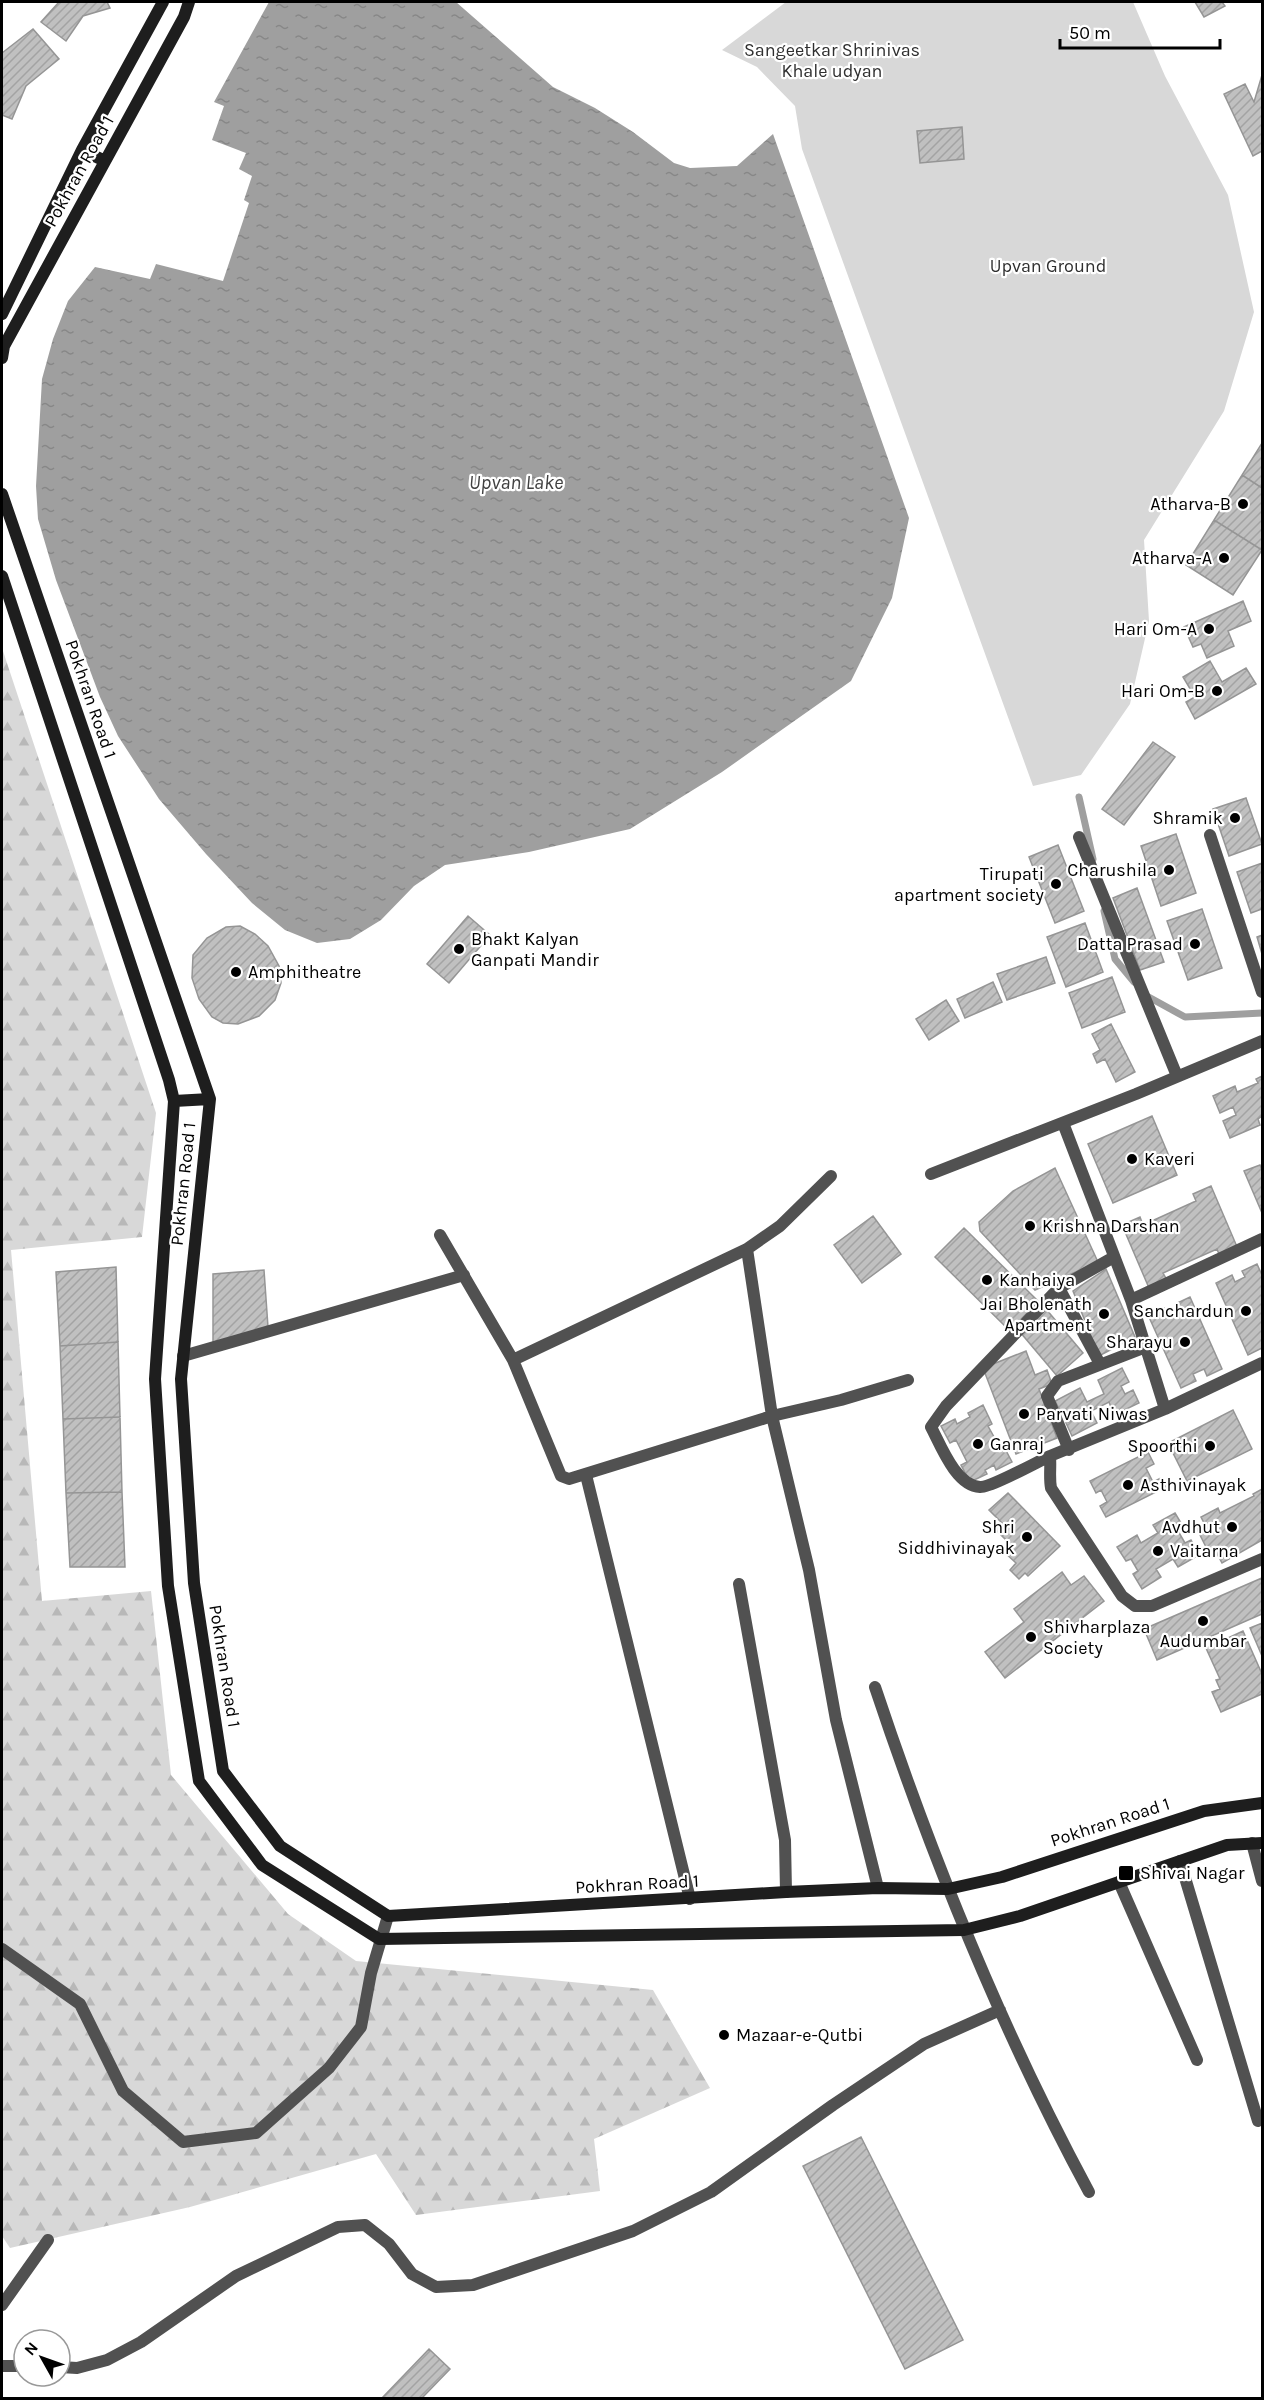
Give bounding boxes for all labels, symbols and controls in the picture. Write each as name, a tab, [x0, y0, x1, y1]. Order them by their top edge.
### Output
scale bar	[1060, 12, 1220, 50]
text: 50 m	[1069, 22, 1111, 44]
park label: Sangeetkar Shrinivas Khale udyan	[744, 39, 920, 82]
street label: Pokhran Road 1	[39, 111, 119, 231]
park label: Upvan Ground	[990, 255, 1106, 277]
water label: Upvan Lake	[469, 471, 563, 494]
place label: Atharva-B	[1150, 493, 1231, 515]
marker: Atharva-B	[1236, 497, 1250, 511]
place label: Atharva-A	[1132, 547, 1212, 569]
marker: Atharva-A	[1217, 551, 1231, 565]
place label: Hari Om-A	[1114, 618, 1197, 640]
marker: Hari Om-A	[1202, 622, 1216, 636]
street label: Pokhran Road 1	[60, 637, 122, 761]
place label: Hari Om-B	[1121, 680, 1205, 702]
marker: Hari Om-B	[1210, 684, 1224, 698]
place label: Shramik	[1152, 807, 1223, 829]
marker: Shramik	[1228, 811, 1242, 825]
place label: Charushila	[1067, 859, 1157, 881]
place label: Tirupati apartment society	[894, 863, 1045, 906]
marker: Charushila	[1162, 863, 1176, 877]
marker: Tirupati apartment society	[1049, 877, 1063, 891]
place label: Bhakt Kalyan Ganpati Mandir	[471, 928, 599, 971]
place label: Datta Prasad	[1077, 933, 1183, 955]
marker: Datta Prasad	[1188, 937, 1202, 951]
marker: Bhakt Kalyan Ganpati Mandir	[452, 942, 466, 956]
place label: Amphitheatre	[248, 961, 361, 983]
marker: Amphitheatre	[229, 965, 243, 979]
street label: Pokhran Road 1	[166, 1121, 200, 1247]
place label: Kaveri	[1144, 1148, 1195, 1170]
marker: Kaveri	[1125, 1152, 1139, 1166]
place label: Krishna Darshan	[1042, 1215, 1180, 1237]
marker: Krishna Darshan	[1023, 1219, 1037, 1233]
place label: Kanhaiya	[999, 1269, 1075, 1291]
marker: Kanhaiya	[980, 1273, 994, 1287]
place label: Jai Bholenath Apartment	[981, 1293, 1092, 1336]
place label: Sanchardun	[1133, 1300, 1234, 1322]
marker: Sanchardun	[1239, 1304, 1253, 1318]
marker: Jai Bholenath Apartment	[1097, 1307, 1111, 1321]
place label: Sharayu	[1106, 1331, 1173, 1353]
marker: Sharayu	[1178, 1335, 1192, 1349]
place label: Parvati Niwas	[1036, 1403, 1148, 1425]
marker: Parvati Niwas	[1017, 1407, 1031, 1421]
place label: Ganraj	[990, 1433, 1044, 1455]
place label: Spoorthi	[1127, 1435, 1198, 1457]
marker: Ganraj	[971, 1437, 985, 1451]
marker: Spoorthi	[1203, 1439, 1217, 1453]
place label: Asthivinayak	[1140, 1474, 1246, 1496]
marker: Asthivinayak	[1121, 1478, 1135, 1492]
place label: Shri Siddhivinayak	[898, 1516, 1015, 1559]
place label: Avdhut	[1162, 1516, 1220, 1538]
marker: Avdhut	[1225, 1520, 1239, 1534]
marker: Shri Siddhivinayak	[1020, 1530, 1034, 1544]
place label: Vaitarna	[1170, 1540, 1239, 1562]
marker: Vaitarna	[1151, 1544, 1165, 1558]
street label: Pokhran Road 1	[204, 1603, 246, 1729]
marker: Audumbar	[1196, 1614, 1210, 1628]
place label: Shivharplaza Society	[1043, 1616, 1150, 1659]
marker: Shivharplaza Society	[1024, 1630, 1038, 1644]
place label: Audumbar	[1160, 1630, 1247, 1652]
street label: Pokhran Road 1	[1048, 1792, 1172, 1852]
place label: Shivai Nagar	[1140, 1862, 1245, 1884]
marker: Shivai Nagar	[1117, 1864, 1135, 1882]
street label: Pokhran Road 1	[574, 1870, 700, 1898]
place label: Mazaar-e-Qutbi	[736, 2024, 863, 2046]
marker: Mazaar-e-Qutbi	[717, 2028, 731, 2042]
north arrow	[12, 2328, 72, 2388]
text: N	[20, 2338, 42, 2359]

